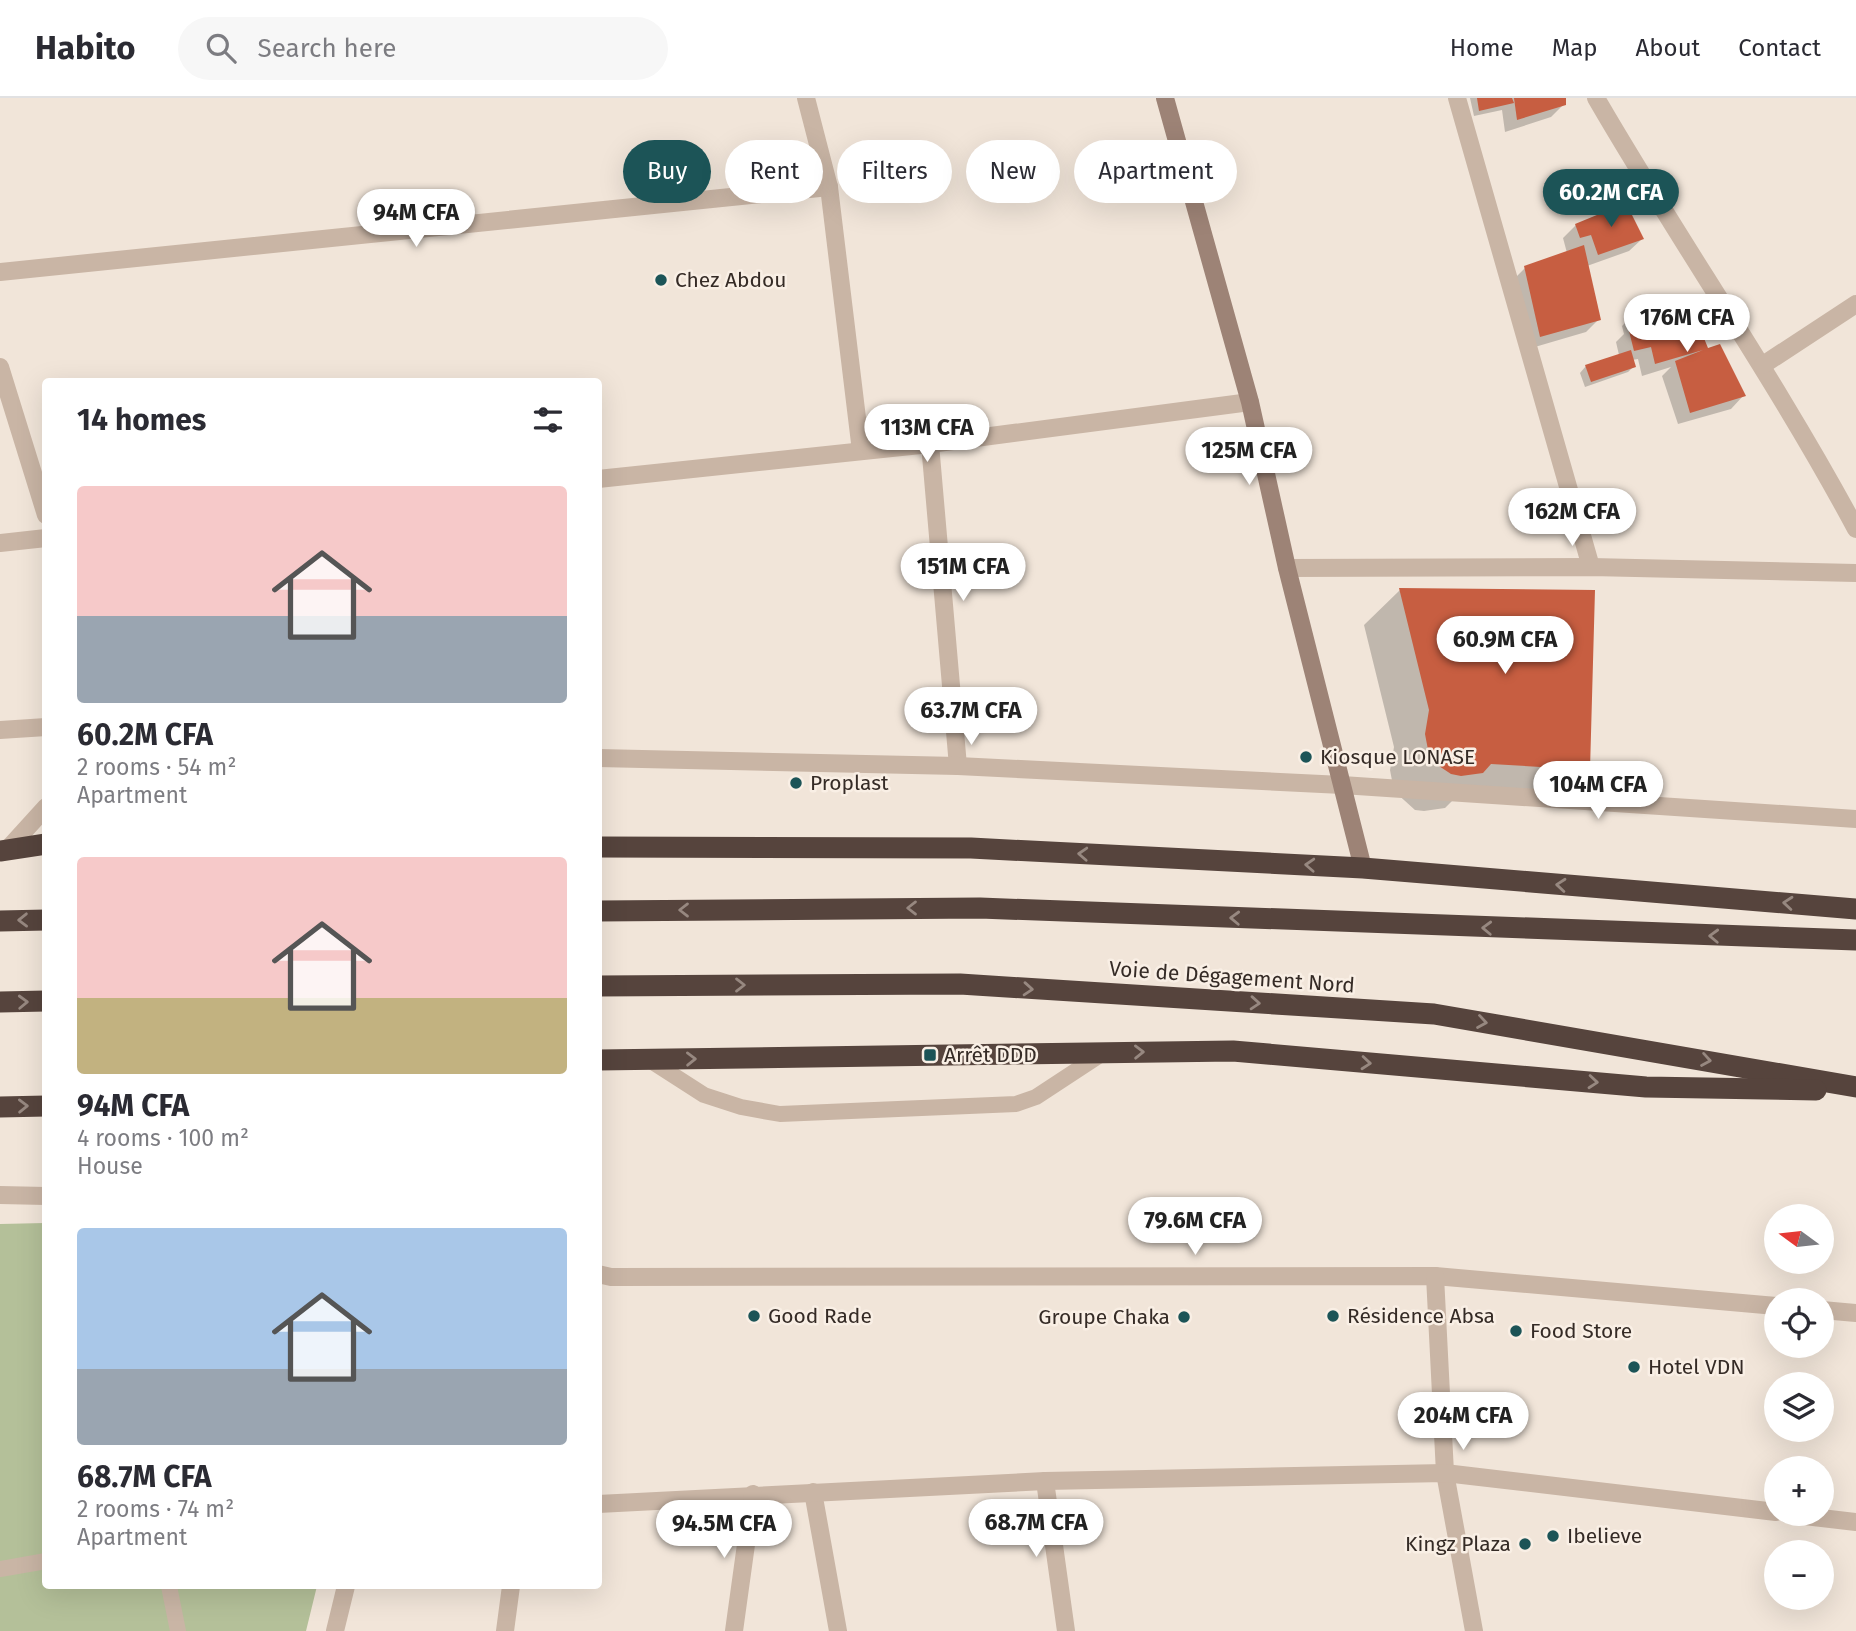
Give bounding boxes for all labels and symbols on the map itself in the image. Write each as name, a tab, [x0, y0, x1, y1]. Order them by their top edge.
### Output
pin: 60.2M CFA	[1531, 170, 1691, 229]
pin: 94M CFA	[351, 190, 481, 249]
place label: Chez Abdou	[675, 267, 786, 293]
marker: Chez Abdou	[653, 272, 669, 288]
pin: 176M CFA	[1615, 294, 1759, 354]
pin: 113M CFA	[855, 404, 999, 464]
pin: 125M CFA	[1177, 428, 1321, 487]
pin: 162M CFA	[1500, 489, 1644, 548]
pin: 151M CFA	[891, 544, 1035, 603]
pin: 60.9M CFA	[1425, 616, 1585, 676]
pin: 63.7M CFA	[891, 688, 1051, 747]
place label: Kiosque LONASE	[1320, 744, 1475, 770]
marker: Kiosque LONASE	[1298, 749, 1314, 765]
pin: 104M CFA	[1526, 762, 1670, 821]
place label: Proplast	[810, 770, 889, 796]
marker: Proplast	[788, 775, 804, 791]
one-way arrow	[1077, 846, 1088, 861]
one-way arrow	[1304, 858, 1315, 873]
one-way arrow	[1555, 878, 1566, 893]
one-way arrow	[1782, 896, 1793, 911]
one-way arrow	[906, 900, 917, 916]
one-way arrow	[679, 902, 689, 918]
one-way arrow	[1229, 910, 1240, 925]
one-way arrow	[17, 913, 28, 928]
one-way arrow	[1481, 920, 1492, 935]
one-way arrow	[1709, 928, 1720, 943]
street label: Voie de Dégagement Nord	[1108, 955, 1356, 999]
one-way arrow	[735, 977, 746, 993]
one-way arrow	[1023, 981, 1034, 996]
one-way arrow	[18, 994, 29, 1009]
one-way arrow	[1250, 995, 1261, 1010]
one-way arrow	[1476, 1014, 1488, 1029]
place label: Arrêt DDD	[944, 1042, 1037, 1068]
one-way arrow	[1134, 1044, 1145, 1060]
marker: Arrêt DDD	[922, 1047, 938, 1063]
one-way arrow	[686, 1051, 697, 1067]
one-way arrow	[1700, 1052, 1712, 1067]
one-way arrow	[1361, 1055, 1372, 1070]
one-way arrow	[1588, 1074, 1599, 1089]
one-way arrow	[18, 1098, 29, 1114]
pin: 79.6M CFA	[1115, 1198, 1275, 1257]
north arrow	[1764, 1204, 1834, 1274]
place label: Good Rade	[768, 1303, 872, 1329]
place label: Résidence Absa	[1347, 1303, 1495, 1329]
place label: Groupe Chaka	[1038, 1304, 1170, 1330]
marker: Good Rade	[746, 1308, 762, 1324]
marker: Résidence Absa	[1325, 1308, 1341, 1324]
marker: Groupe Chaka	[1176, 1309, 1192, 1325]
place label: Food Store	[1530, 1318, 1632, 1344]
marker: Food Store	[1508, 1323, 1524, 1339]
place label: Hotel VDN	[1648, 1354, 1745, 1380]
marker: Hotel VDN	[1626, 1359, 1642, 1375]
pin: 204M CFA	[1391, 1392, 1535, 1452]
pin: 94.5M CFA	[644, 1500, 804, 1560]
pin: 68.7M CFA	[956, 1500, 1116, 1559]
place label: Ibelieve	[1567, 1523, 1642, 1549]
marker: Ibelieve	[1545, 1528, 1561, 1544]
place label: Kingz Plaza	[1405, 1531, 1511, 1557]
marker: Kingz Plaza	[1517, 1536, 1533, 1552]

